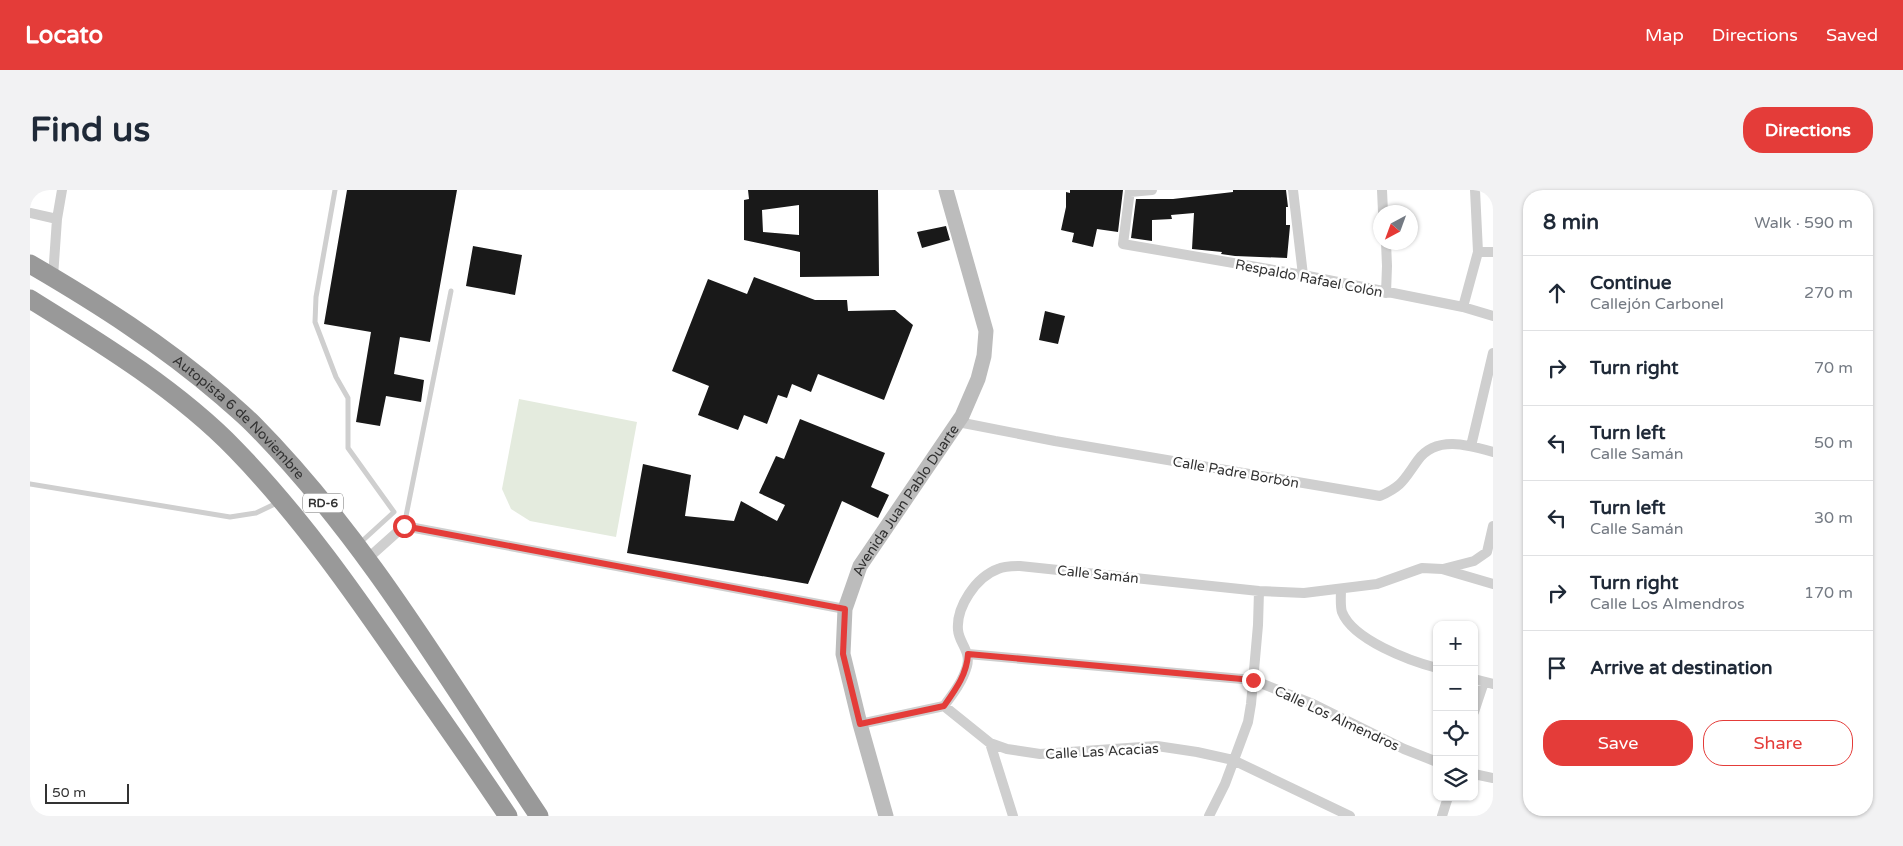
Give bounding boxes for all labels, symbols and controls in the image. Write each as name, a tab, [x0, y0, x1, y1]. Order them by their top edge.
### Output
text: Locato	[25, 21, 103, 50]
text: Map	[1645, 24, 1684, 46]
text: Directions	[1712, 24, 1798, 46]
text: Saved	[1826, 24, 1878, 46]
button: Directions	[1743, 107, 1873, 153]
text: Find us	[30, 109, 150, 151]
north arrow	[1373, 205, 1418, 250]
text: 8 min	[1543, 210, 1599, 235]
text: Walk · 590 m	[1754, 213, 1853, 233]
street label: Respaldo Rafael Colón	[1234, 256, 1384, 301]
text: Continue	[1590, 272, 1672, 294]
icon: ahead	[1543, 279, 1571, 307]
text: 270 m	[1804, 283, 1853, 303]
text: Callejón Carbonel	[1590, 294, 1724, 314]
street label: Autopista 6 de Noviembre	[169, 352, 308, 483]
icon: right	[1543, 354, 1571, 382]
text: Turn right	[1590, 357, 1678, 379]
text: 70 m	[1814, 358, 1853, 378]
street label: Avenida Juan Pablo Duarte	[849, 421, 963, 578]
text: Turn left	[1590, 422, 1666, 444]
icon: left	[1543, 429, 1571, 457]
text: 50 m	[1814, 433, 1853, 453]
text: Calle Samán	[1590, 444, 1684, 464]
street label: Calle Padre Borbón	[1171, 453, 1300, 492]
road number: RD-6	[303, 494, 343, 512]
text: Turn left	[1590, 497, 1666, 519]
icon: left	[1543, 504, 1571, 532]
text: 30 m	[1814, 508, 1853, 528]
route start	[393, 515, 416, 538]
text: Calle Samán	[1590, 519, 1684, 539]
street label: Calle Samán	[1056, 562, 1140, 587]
text: Turn right	[1590, 572, 1678, 594]
icon: right	[1543, 579, 1571, 607]
text: 170 m	[1804, 583, 1853, 603]
text: Calle Los Almendros	[1590, 594, 1745, 614]
map controls	[1433, 621, 1478, 801]
button: +	[1433, 621, 1478, 666]
icon: arrive	[1543, 654, 1571, 682]
text: Arrive at destination	[1590, 657, 1773, 679]
button: −	[1433, 666, 1478, 711]
route end	[1242, 669, 1265, 692]
street label: Calle Los Almendros	[1272, 682, 1402, 755]
button: locate	[1433, 711, 1478, 756]
button: Save	[1543, 720, 1693, 766]
button: Share	[1703, 720, 1853, 766]
street label: Calle Las Acacias	[1045, 740, 1159, 763]
button: layers	[1433, 756, 1478, 801]
scale bar	[45, 781, 129, 804]
text: 50 m	[52, 784, 86, 801]

